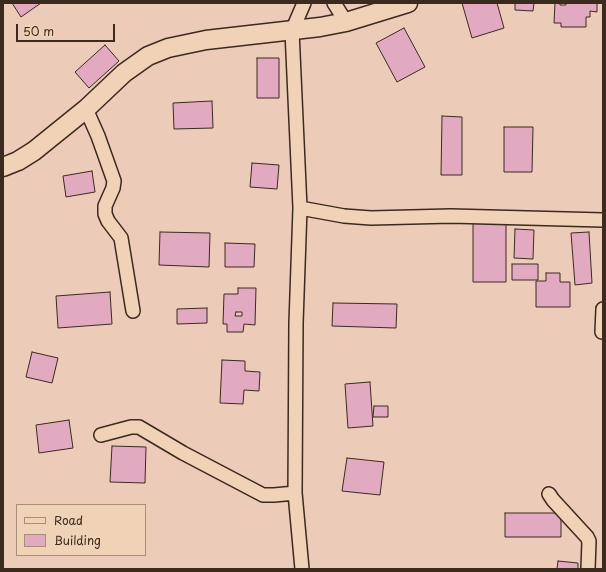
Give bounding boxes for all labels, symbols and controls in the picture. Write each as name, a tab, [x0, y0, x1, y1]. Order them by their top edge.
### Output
scale bar	[18, 16, 117, 42]
text: 50 m	[23, 22, 54, 40]
legend	[16, 504, 146, 556]
text: Road	[54, 511, 83, 529]
text: Building	[54, 531, 101, 549]

